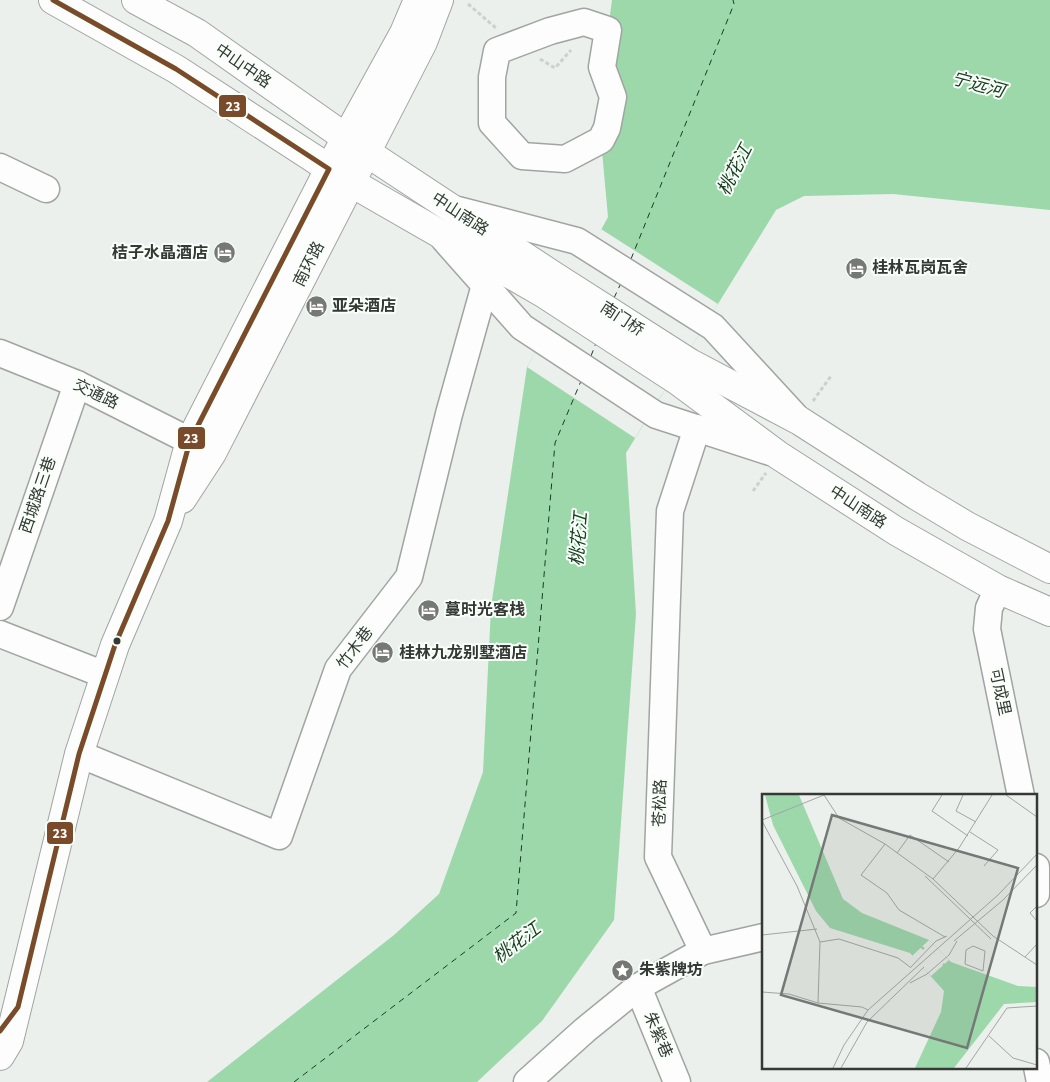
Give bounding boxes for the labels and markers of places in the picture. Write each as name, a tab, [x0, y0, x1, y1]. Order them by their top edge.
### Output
hotel icon: 桔子水晶酒店	[212, 241, 236, 265]
place label: 桔子水晶酒店	[112, 242, 208, 264]
hotel icon: 桂林瓦岗瓦舍	[844, 256, 868, 280]
place label: 桂林瓦岗瓦舍	[872, 257, 968, 279]
hotel icon: 亚朵酒店	[304, 294, 328, 318]
place label: 亚朵酒店	[332, 295, 396, 317]
hotel icon: 蔓时光客栈	[417, 598, 441, 622]
place label: 蔓时光客栈	[445, 599, 525, 621]
unlabelled marker	[112, 636, 122, 646]
hotel icon: 桂林九龙别墅酒店	[371, 641, 395, 665]
place label: 桂林九龙别墅酒店	[399, 642, 527, 664]
place icon: 朱紫牌坊	[611, 958, 635, 982]
place label: 朱紫牌坊	[639, 959, 703, 981]

